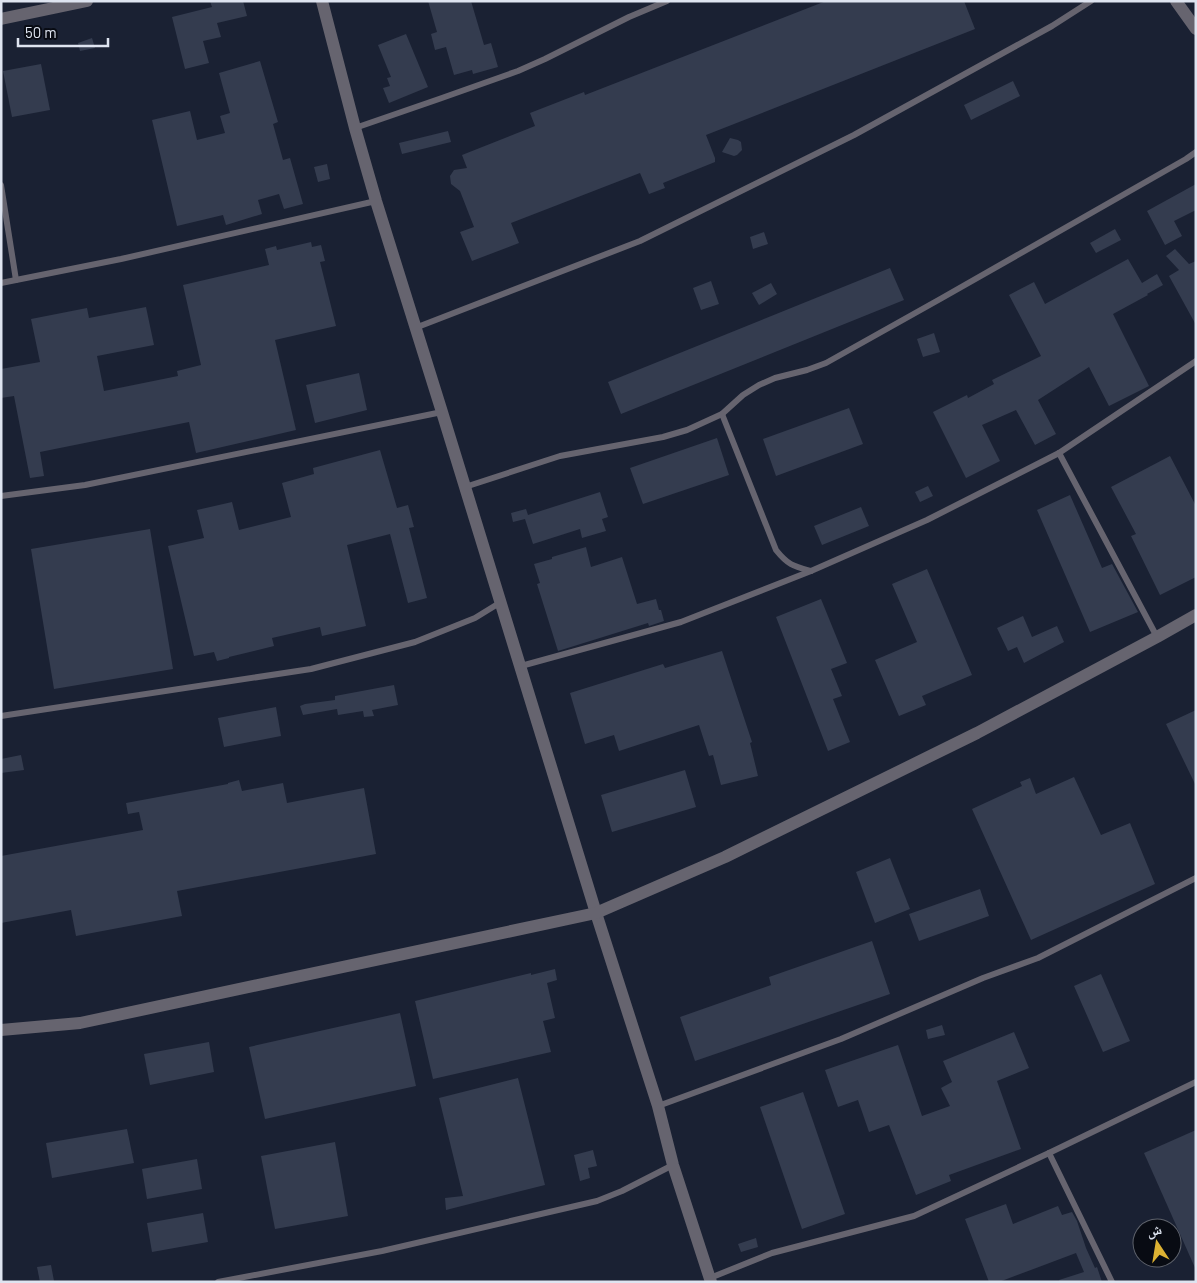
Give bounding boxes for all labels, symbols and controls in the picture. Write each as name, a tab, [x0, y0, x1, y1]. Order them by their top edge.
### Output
scale bar	[18, 15, 108, 47]
text: 50 m	[25, 23, 57, 41]
north arrow	[1132, 1218, 1182, 1268]
text: ش	[1145, 1220, 1164, 1241]

